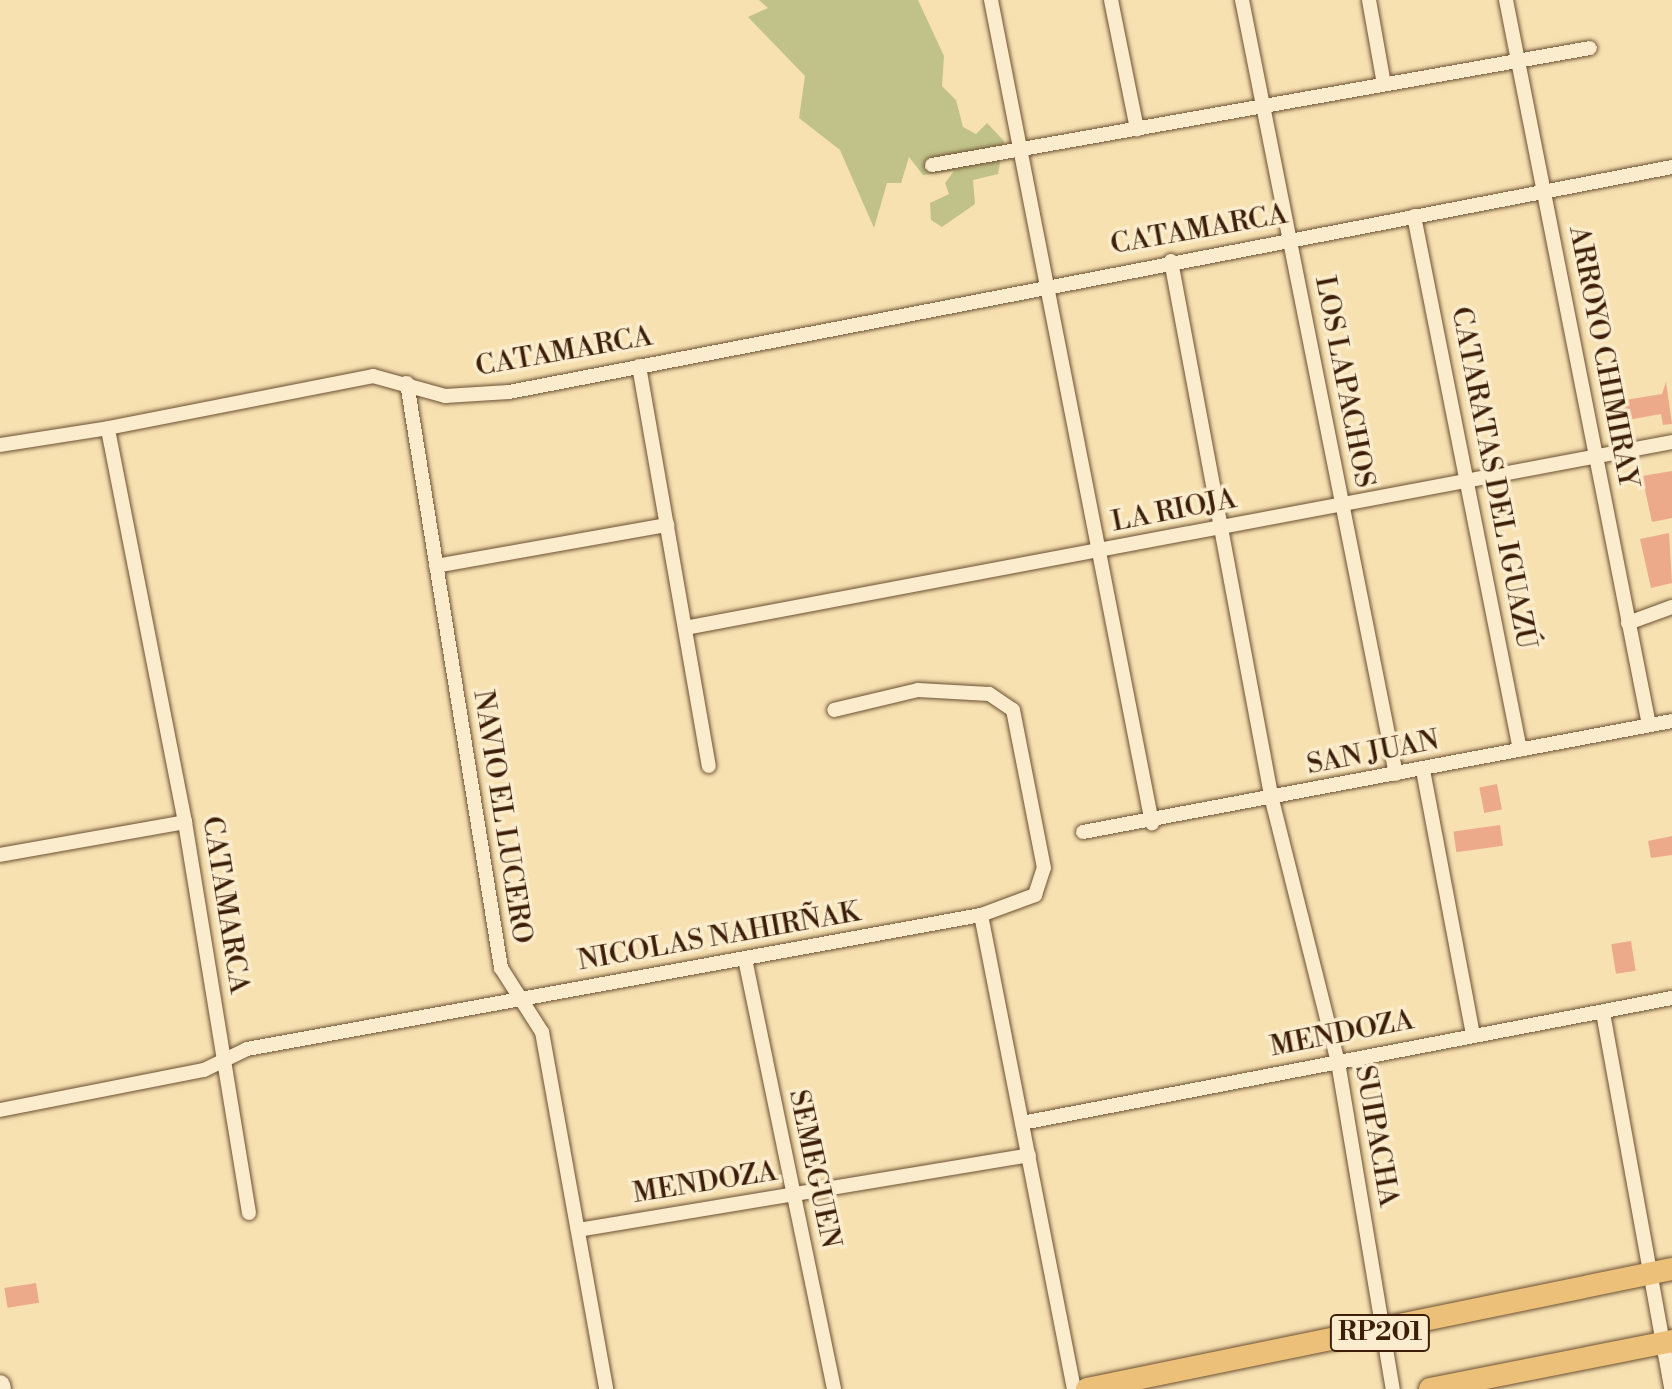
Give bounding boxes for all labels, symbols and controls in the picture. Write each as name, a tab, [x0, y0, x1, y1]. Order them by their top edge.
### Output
street label: CATAMARCA	[1108, 198, 1290, 262]
street label: ARROYO CHIMIRAY	[1561, 223, 1645, 491]
street label: LOS LAPACHOS	[1307, 273, 1381, 491]
street label: CATARATAS DEL IGUAZÚ	[1443, 304, 1543, 652]
street label: CATAMARCA	[473, 320, 655, 384]
street label: LA RIOJA	[1109, 482, 1239, 540]
street label: NAVIO EL LUCERO	[465, 688, 539, 946]
street label: SAN JUAN	[1304, 724, 1442, 782]
street label: CATAMARCA	[194, 814, 256, 996]
street label: NICOLAS NAHIRÑAK	[575, 896, 863, 978]
street label: MENDOZA	[1267, 1004, 1417, 1064]
street label: SUIPACHA	[1347, 1063, 1405, 1209]
street label: SEMEGUEN	[781, 1087, 847, 1251]
street label: MENDOZA	[631, 1155, 779, 1211]
road number: RP201	[1328, 1311, 1432, 1355]

